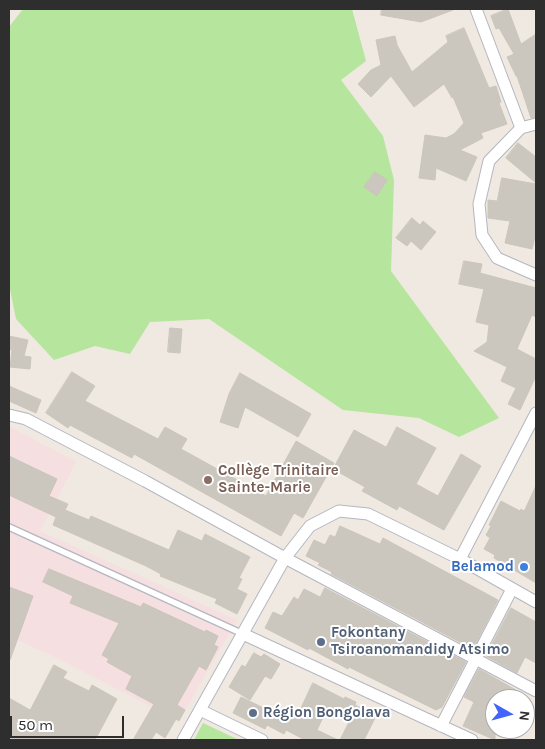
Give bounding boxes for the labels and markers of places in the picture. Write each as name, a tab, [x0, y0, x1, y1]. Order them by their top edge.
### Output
place label: Collège Trinitaire Sainte-Marie	[218, 462, 339, 497]
marker: Collège Trinitaire Sainte-Marie	[202, 474, 214, 486]
place label: Belamod	[451, 558, 514, 576]
marker: Belamod	[518, 561, 530, 573]
place label: Fokontany Tsiroanomandidy Atsimo	[331, 624, 509, 659]
marker: Fokontany Tsiroanomandidy Atsimo	[315, 636, 327, 648]
place label: Région Bongolava	[263, 704, 391, 722]
marker: Région Bongolava	[247, 707, 259, 719]

